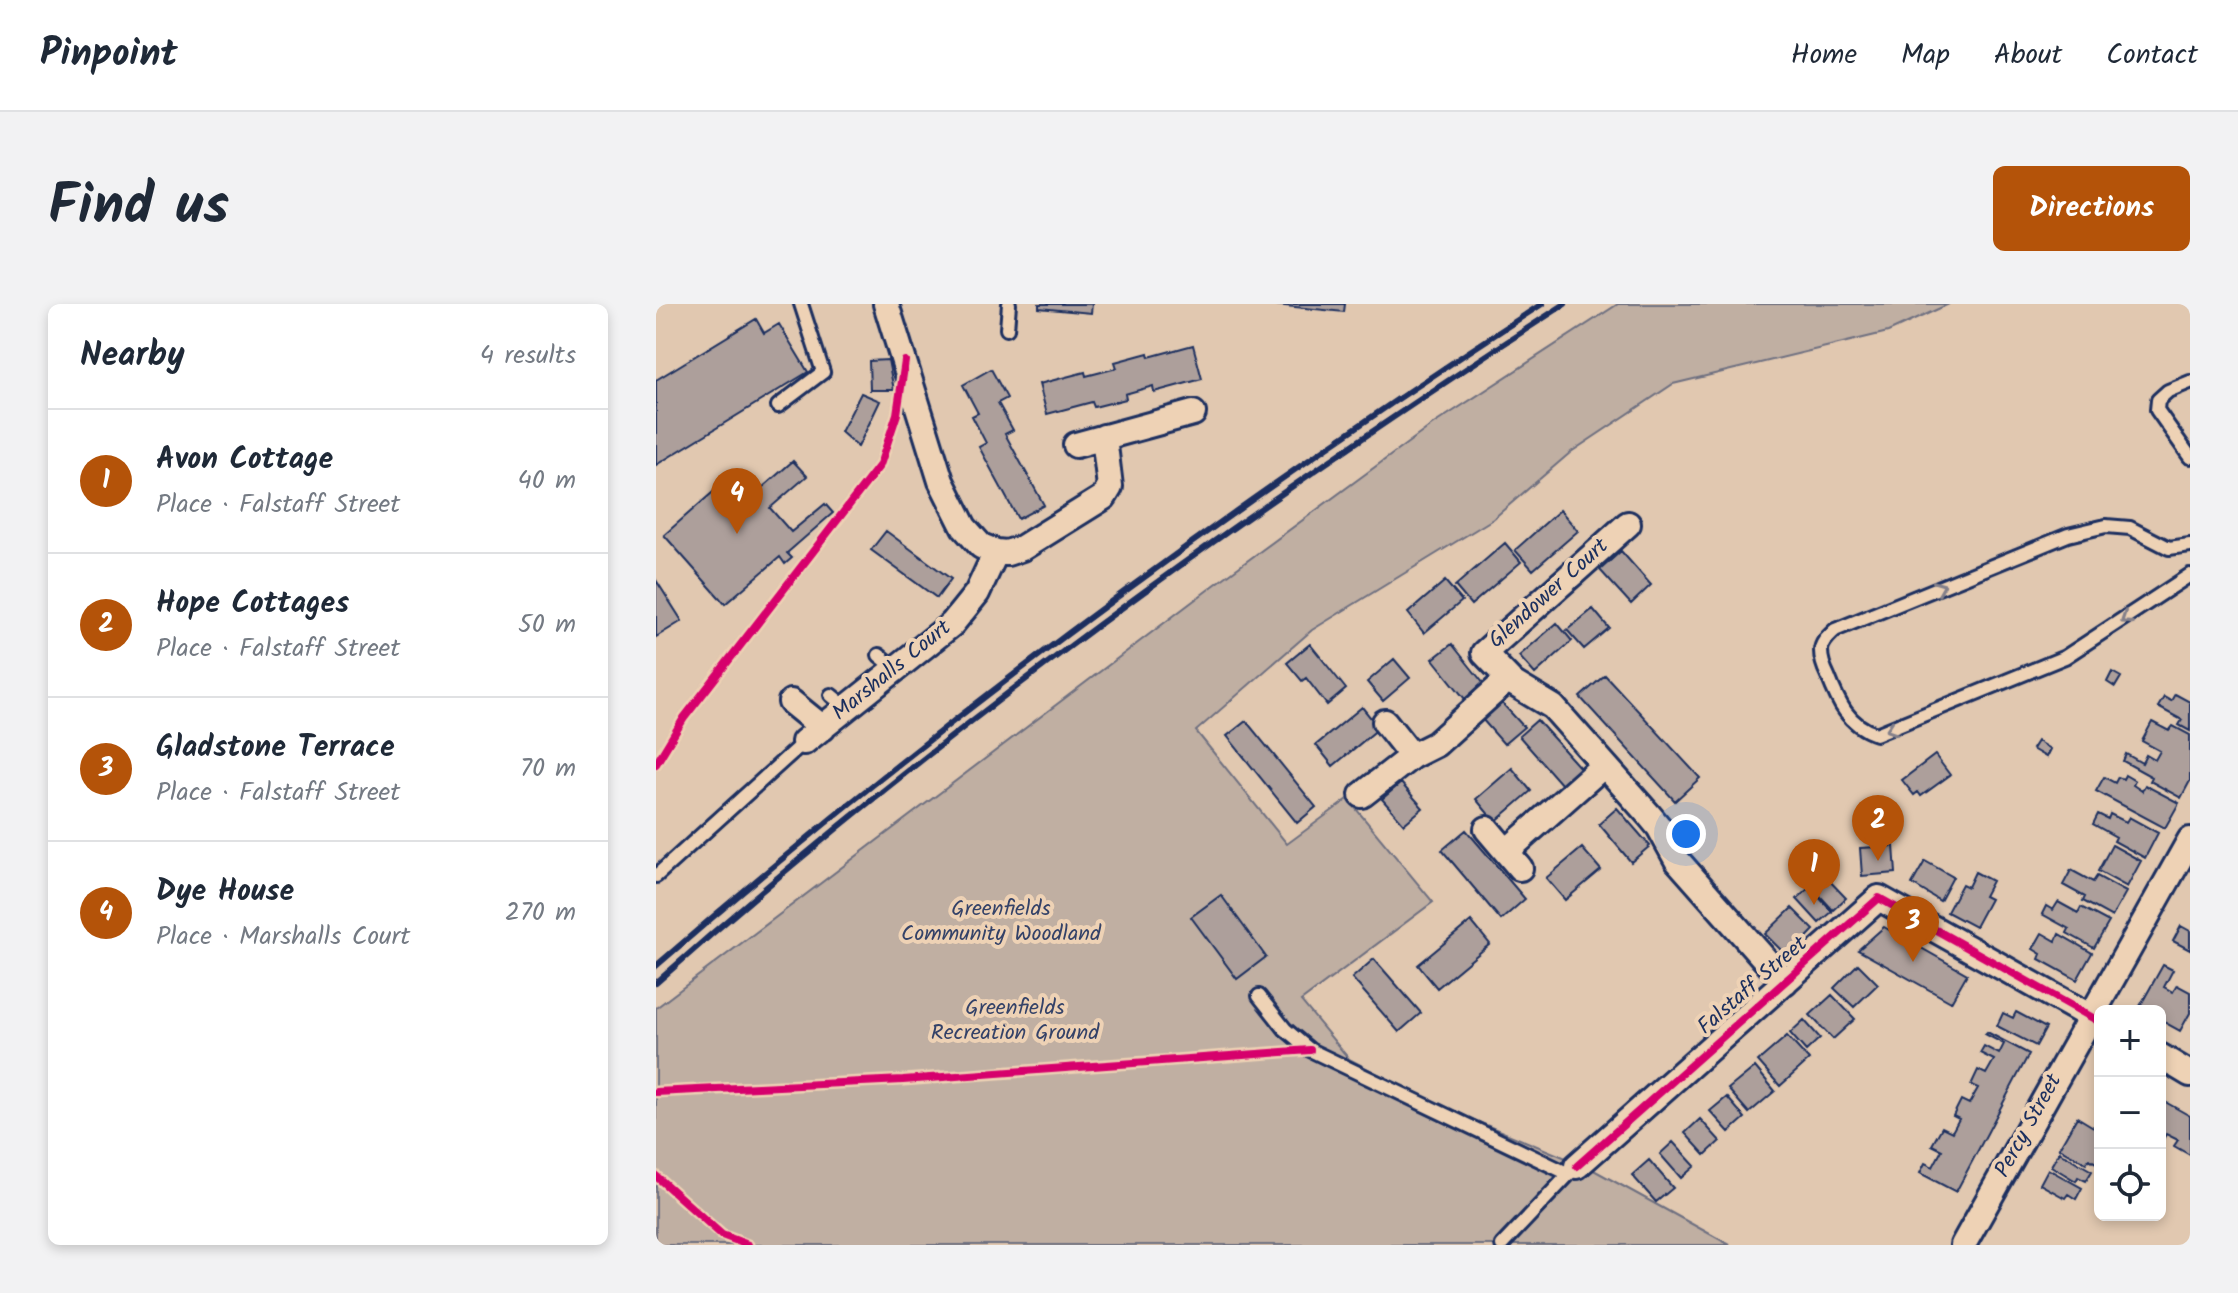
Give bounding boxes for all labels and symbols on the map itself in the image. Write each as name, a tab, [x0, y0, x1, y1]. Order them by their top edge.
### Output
pin: 4	[711, 468, 763, 534]
street label: Glendower Court	[1481, 530, 1617, 658]
one-way arrow	[1932, 580, 1946, 596]
one-way arrow	[2120, 609, 2134, 624]
street label: Marshalls Court	[825, 611, 960, 730]
one-way arrow	[1885, 719, 1899, 735]
pin: 2	[1852, 795, 1904, 861]
your location	[1666, 814, 1706, 854]
pin: 1	[1788, 839, 1840, 905]
park label: Greenfields Community Woodland	[901, 892, 1102, 952]
pin: 3	[1887, 896, 1939, 962]
street label: Falstaff Street	[1690, 928, 1816, 1044]
park label: Greenfields Recreation Ground	[931, 991, 1100, 1051]
street label: Percy Street	[1986, 1067, 2072, 1184]

